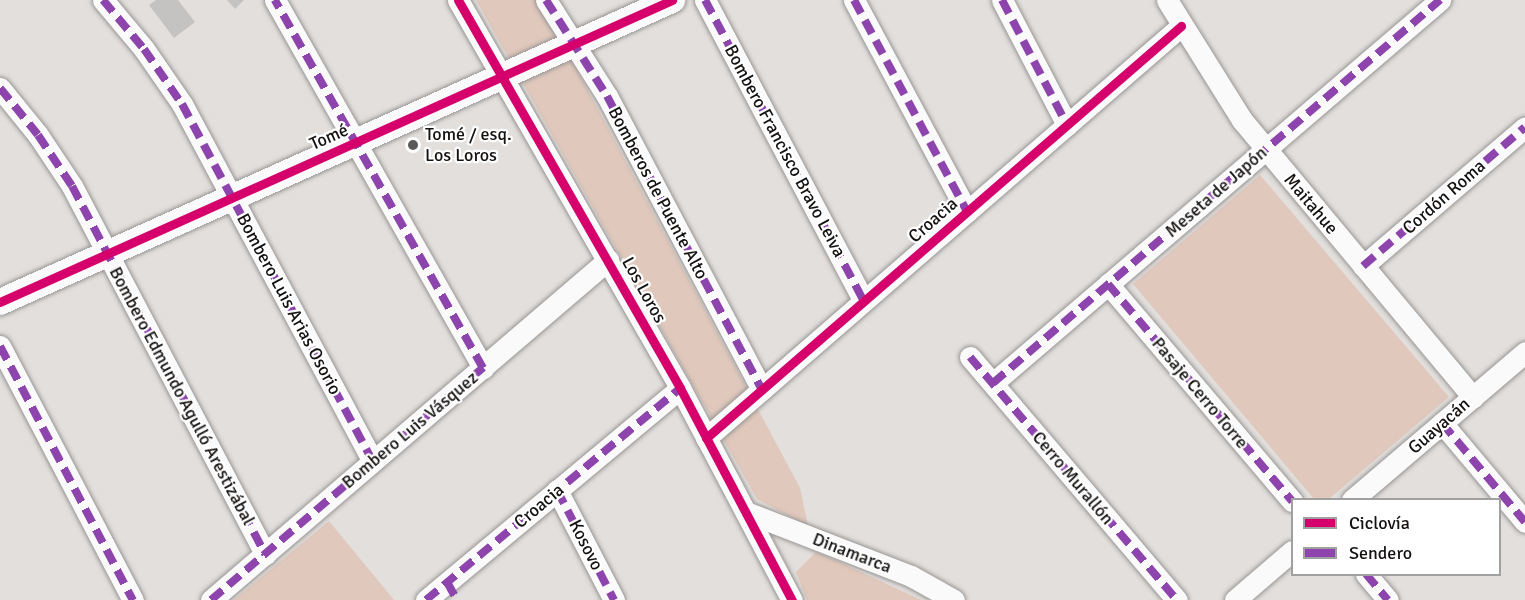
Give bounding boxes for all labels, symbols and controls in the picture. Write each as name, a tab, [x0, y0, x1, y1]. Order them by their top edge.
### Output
street label: Bombero Francisco Bravo Leiva	[720, 41, 850, 261]
street label: Bomberos de Puente Alto	[603, 103, 713, 283]
street label: Tomé	[306, 119, 352, 155]
place label: Tomé / esq. Los Loros	[425, 124, 512, 166]
marker: Tomé / esq. Los Loros	[406, 138, 420, 152]
street label: Meseta de Japón	[1161, 142, 1271, 242]
street label: Cordón Roma	[1398, 155, 1490, 239]
street label: Maitahue	[1279, 169, 1343, 239]
street label: Croacia	[904, 193, 962, 247]
street label: Bombero Luis Arias Osorio	[232, 210, 346, 398]
street label: Los Loros	[617, 253, 671, 327]
street label: Bombero Edmundo Agulló Arestizábal	[105, 263, 259, 529]
street label: Pasaje Cerro Torre	[1147, 333, 1253, 453]
street label: Bombero Luis Vásquez	[338, 367, 482, 493]
street label: Guayacán	[1404, 393, 1474, 459]
street label: Cerro Murallón	[1028, 427, 1118, 529]
street label: Croacia	[510, 479, 568, 533]
legend	[1291, 498, 1501, 576]
text: Ciclovía	[1349, 512, 1410, 534]
street label: Kosovo	[564, 516, 608, 574]
street label: Dinamarca	[809, 528, 895, 578]
text: Sendero	[1349, 542, 1412, 564]

